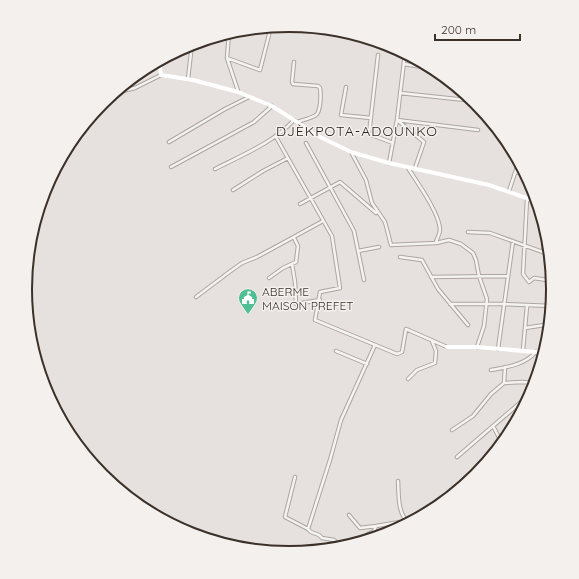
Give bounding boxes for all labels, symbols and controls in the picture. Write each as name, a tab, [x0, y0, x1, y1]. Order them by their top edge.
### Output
scale bar	[435, 16, 520, 42]
text: 200 m	[441, 22, 476, 37]
district label: DJÈKPOTA-ADOUNKO	[276, 122, 438, 140]
place label: ABERME MAISON PREFET	[262, 284, 354, 313]
public building icon: ABERME MAISON PREFET	[237, 287, 259, 315]

